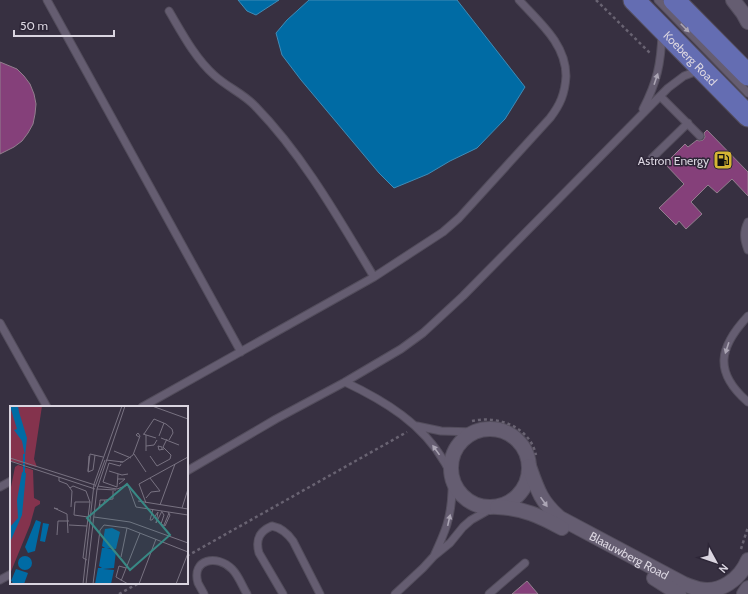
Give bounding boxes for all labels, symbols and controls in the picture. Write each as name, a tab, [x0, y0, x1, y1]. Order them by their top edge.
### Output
scale bar	[14, 12, 114, 38]
text: 50 m	[20, 18, 48, 33]
one-way arrow	[680, 23, 690, 33]
street label: Koeberg Road	[661, 27, 721, 88]
one-way arrow	[653, 73, 659, 85]
fuel station icon: Astron Energy	[712, 149, 734, 171]
place label: Astron Energy	[638, 153, 709, 168]
one-way arrow	[724, 342, 730, 354]
inset map	[10, 406, 188, 584]
one-way arrow	[432, 445, 440, 455]
one-way arrow	[540, 497, 548, 507]
one-way arrow	[446, 514, 452, 526]
street label: Blaauwberg Road	[587, 528, 672, 582]
north arrow	[696, 542, 736, 582]
text: N	[716, 561, 732, 576]

